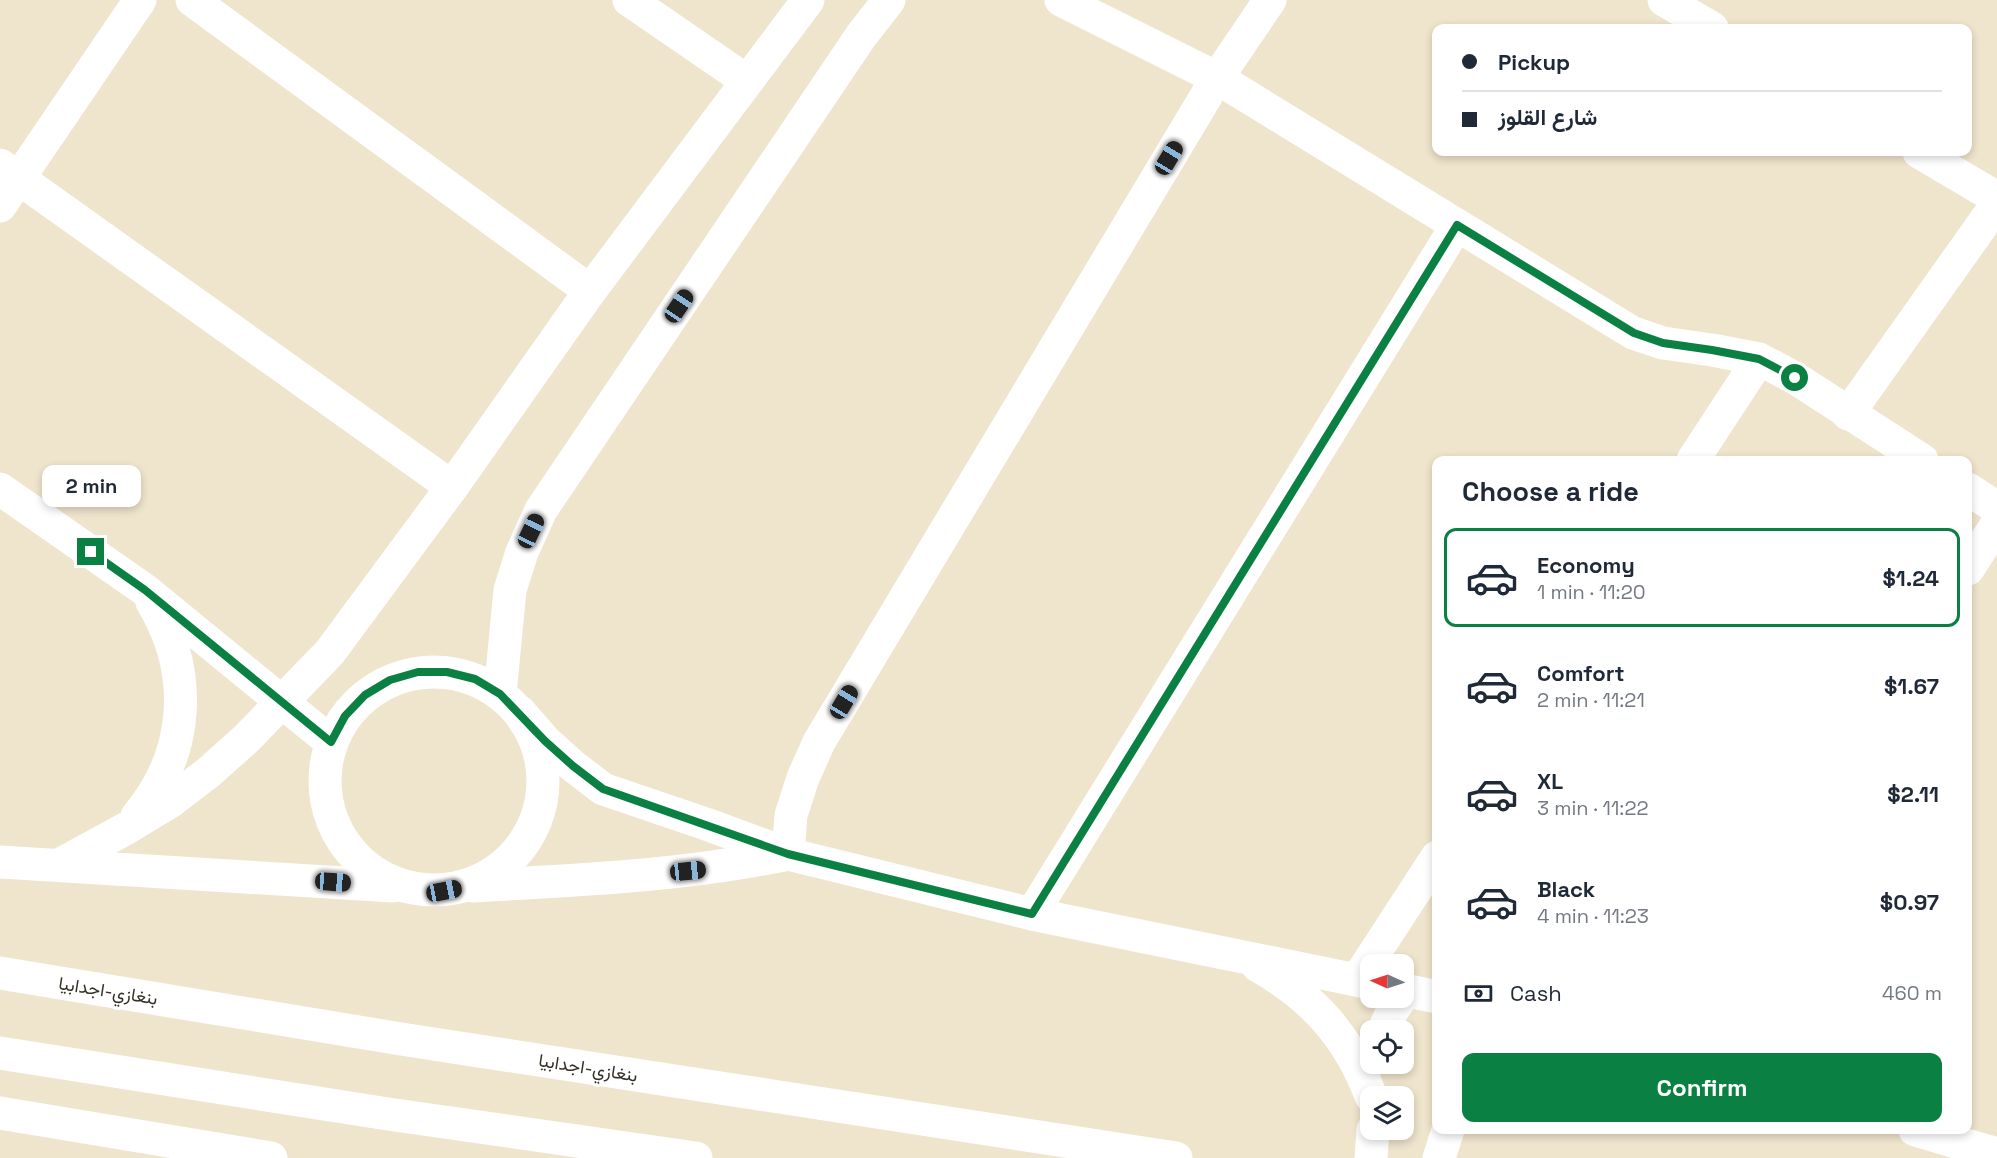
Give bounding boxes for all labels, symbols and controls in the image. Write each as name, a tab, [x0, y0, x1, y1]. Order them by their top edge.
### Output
text: Pickup	[1498, 48, 1570, 76]
text: شارع القلوز	[1498, 103, 1597, 131]
car	[1152, 138, 1186, 178]
car	[661, 286, 697, 326]
route start	[1781, 364, 1808, 391]
callout: 2 min	[42, 465, 140, 507]
text: 2 min	[66, 473, 117, 499]
text: Choose a ride	[1462, 474, 1639, 509]
car	[515, 511, 547, 551]
route end	[77, 538, 104, 565]
icon: car	[1465, 551, 1519, 605]
text: Economy	[1537, 551, 1635, 579]
text: $1.24	[1882, 564, 1939, 592]
text: 1 min · 11:20	[1537, 579, 1646, 605]
icon: car	[1465, 659, 1519, 713]
text: Comfort	[1537, 659, 1625, 687]
text: $1.67	[1884, 672, 1939, 700]
car	[827, 682, 861, 722]
text: 2 min · 11:21	[1537, 687, 1645, 713]
icon: car	[1465, 767, 1519, 821]
text: XL	[1537, 767, 1563, 795]
text: $2.11	[1887, 780, 1939, 808]
text: 3 min · 11:22	[1537, 795, 1649, 821]
car	[669, 860, 707, 882]
car	[314, 872, 352, 892]
icon: car	[1465, 875, 1519, 929]
text: Black	[1537, 875, 1595, 903]
car	[425, 879, 463, 903]
text: $0.97	[1880, 888, 1939, 916]
text: 4 min · 11:23	[1537, 903, 1649, 929]
north arrow	[1360, 954, 1414, 1008]
map controls	[1360, 954, 1414, 1140]
street label: بنغازي-اجدابيا	[56, 971, 159, 1014]
icon: cash	[1462, 977, 1495, 1010]
text: Cash	[1510, 979, 1562, 1007]
text: 460 m	[1882, 980, 1942, 1006]
button: locate	[1360, 1020, 1414, 1074]
street label: بنغازي-اجدابيا	[536, 1048, 639, 1091]
button: Confirm	[1462, 1053, 1942, 1122]
button: layers	[1360, 1086, 1414, 1140]

